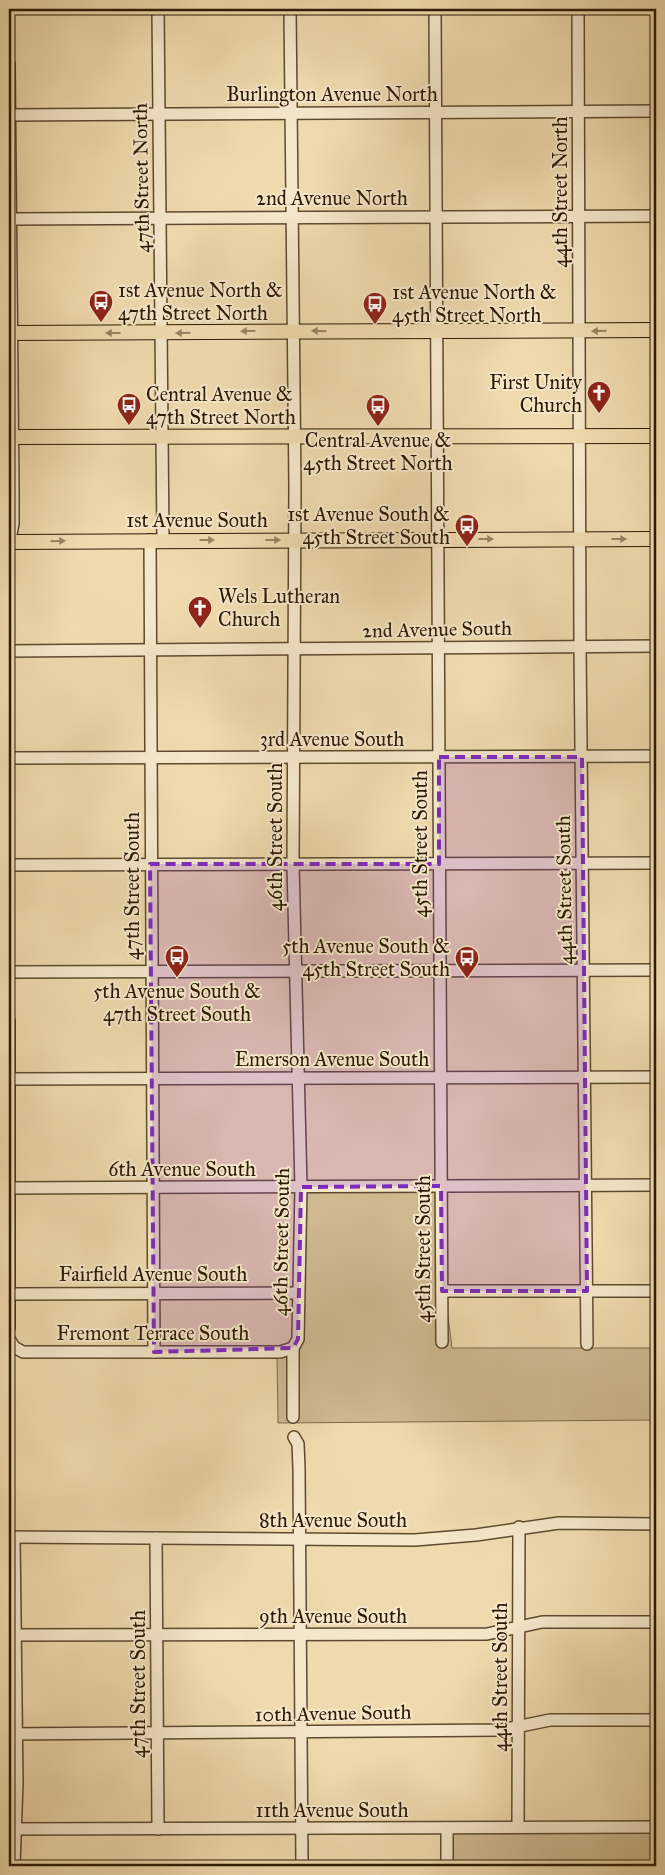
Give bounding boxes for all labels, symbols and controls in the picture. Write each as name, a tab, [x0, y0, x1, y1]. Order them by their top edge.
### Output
street label: Burlington Avenue North	[226, 82, 438, 107]
street label: 47th Street North	[128, 103, 154, 253]
street label: 44th Street North	[548, 116, 572, 268]
street label: 2nd Avenue North	[256, 186, 408, 210]
place label: 1st Avenue North & 47th Street North	[118, 278, 283, 325]
place label: 1st Avenue North & 45th Street North	[392, 280, 557, 327]
bus stop icon: 1st Avenue North & 47th Street North	[88, 289, 114, 323]
bus stop icon: 1st Avenue North & 45th Street North	[362, 291, 388, 325]
one-way arrow	[311, 326, 327, 334]
one-way arrow	[240, 328, 256, 336]
one-way arrow	[590, 328, 606, 336]
one-way arrow	[105, 329, 121, 337]
one-way arrow	[175, 329, 191, 337]
place label: First Unity Church	[489, 370, 583, 417]
church icon: First Unity Church	[586, 380, 612, 414]
place label: Central Avenue & 47th Street North	[146, 382, 296, 429]
bus stop icon: Central Avenue & 47th Street North	[116, 392, 142, 426]
bus stop icon: Central Avenue & 45th Street North	[365, 393, 391, 427]
place label: Central Avenue & 45th Street North	[303, 428, 453, 475]
place label: 1st Avenue South & 45th Street South	[287, 502, 450, 549]
street label: 1st Avenue South	[126, 508, 268, 532]
bus stop icon: 1st Avenue South & 45th Street South	[454, 513, 480, 547]
one-way arrow	[478, 535, 494, 543]
one-way arrow	[611, 535, 627, 543]
one-way arrow	[200, 536, 216, 544]
one-way arrow	[265, 536, 281, 544]
one-way arrow	[50, 537, 66, 545]
place label: Wels Lutheran Church	[218, 584, 340, 631]
church icon: Wels Lutheran Church	[187, 595, 213, 629]
street label: 2nd Avenue South	[362, 616, 512, 642]
street label: 3rd Avenue South	[260, 727, 404, 751]
street label: 46th Street South	[263, 763, 287, 911]
street label: 45th Street South	[408, 770, 432, 918]
street label: 47th Street South	[120, 812, 144, 960]
street label: 44th Street South	[551, 815, 577, 965]
place label: 5th Avenue South & 45th Street South	[282, 934, 450, 981]
bus stop icon: 5th Avenue South & 47th Street South	[164, 944, 190, 978]
bus stop icon: 5th Avenue South & 45th Street South	[454, 945, 480, 979]
place label: 5th Avenue South & 47th Street South	[93, 979, 261, 1026]
street label: Emerson Avenue South	[235, 1047, 429, 1071]
street label: 6th Avenue South	[108, 1157, 256, 1181]
street label: 46th Street South	[268, 1168, 294, 1316]
street label: 45th Street South	[411, 1175, 435, 1323]
street label: Fairfield Avenue South	[59, 1262, 247, 1286]
street label: Fremont Terrace South	[57, 1321, 249, 1345]
street label: 8th Avenue South	[259, 1508, 407, 1532]
street label: 44th Street South	[488, 1602, 512, 1752]
street label: 9th Avenue South	[259, 1604, 407, 1628]
street label: 47th Street South	[126, 1610, 150, 1758]
street label: 10th Avenue South	[254, 1700, 412, 1726]
street label: 11th Avenue South	[255, 1798, 409, 1822]

